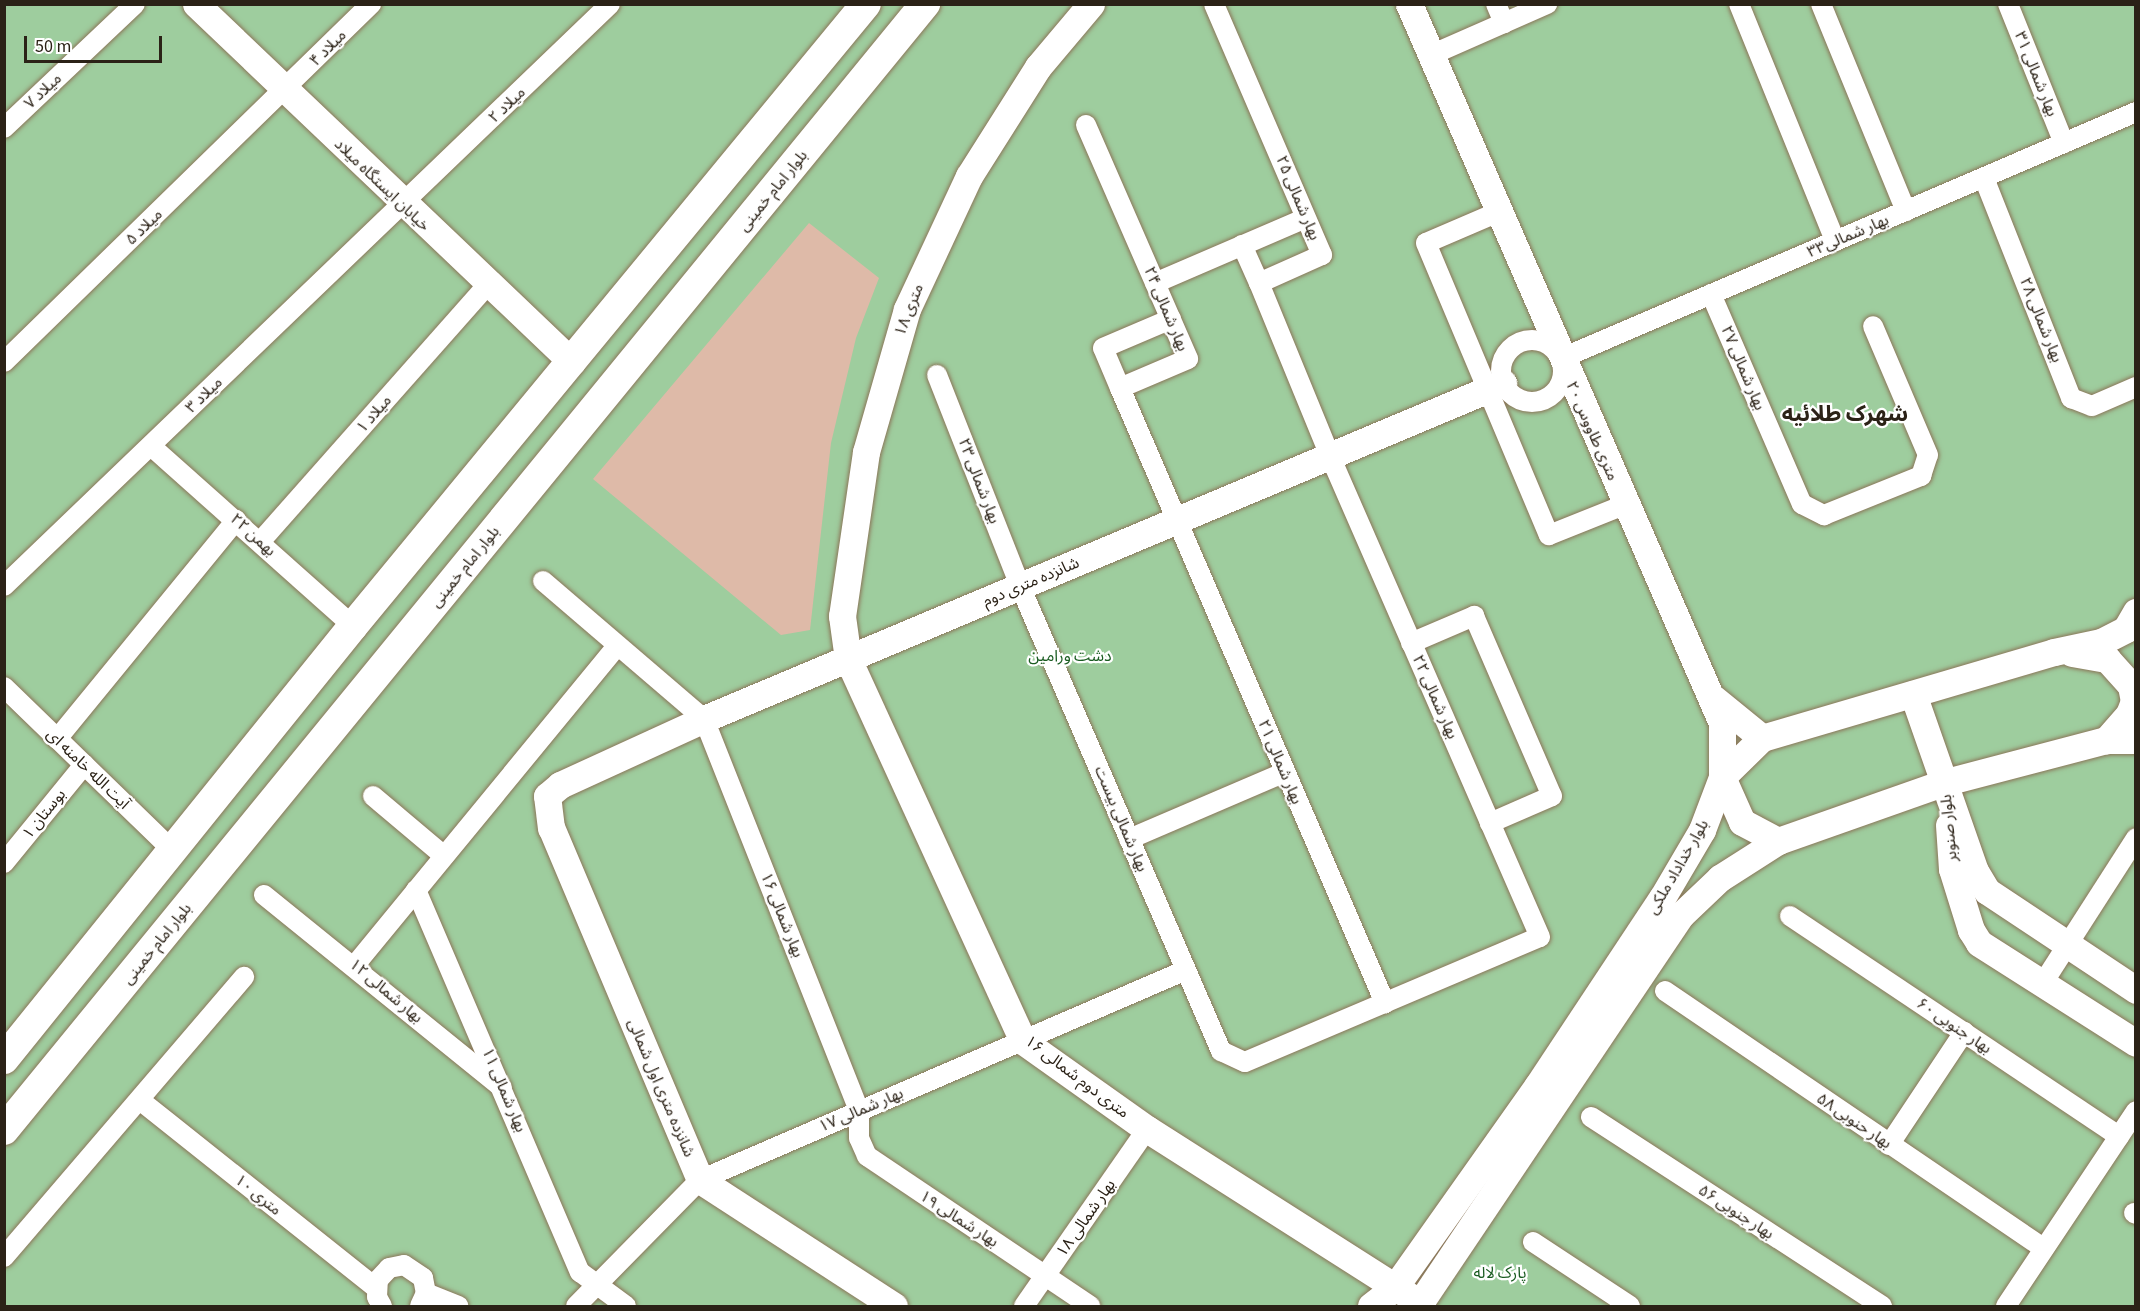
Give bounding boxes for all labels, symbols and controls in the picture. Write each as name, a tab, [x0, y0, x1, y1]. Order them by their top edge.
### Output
scale bar	[27, 24, 165, 62]
street label: میلاد ۴	[306, 26, 350, 70]
street label: بهار شمالی ۳۱	[2010, 29, 2062, 119]
text: 50 m	[35, 34, 71, 59]
street label: میلاد ۷	[20, 69, 66, 113]
street label: میلاد ۲	[485, 83, 529, 127]
street label: خیابان ایستگاه میلاد	[330, 135, 434, 235]
street label: بلوار امام خمینی	[734, 146, 812, 236]
street label: بهار شمالی ۲۵	[1272, 153, 1324, 243]
street label: میلاد ۵	[122, 205, 166, 249]
street label: بهار شمالی۳۳	[1804, 210, 1892, 262]
street label: بهار شمالی ۲۴	[1140, 264, 1192, 354]
street label: بهار شمالی ۲۸	[2015, 275, 2067, 365]
street label: ۱۸ متری	[890, 281, 928, 339]
street label: بهار شمالی ۲۷	[1717, 323, 1769, 413]
street label: میلاد ۳	[182, 373, 226, 417]
street label: ۲۰ متری طاووس	[1562, 378, 1622, 484]
street label: میلاد ۱	[352, 391, 396, 437]
district label: شهرک طلائیه	[1782, 402, 1908, 428]
street label: بهار شمالی ۲۳	[954, 436, 1004, 526]
street label: ۲۲ بهمن	[226, 510, 280, 560]
street label: بلوار امام خمینی	[426, 522, 504, 612]
street label: شانزده متری دوم	[980, 553, 1082, 611]
park label: دشت ورامین	[1028, 646, 1112, 666]
street label: بهار شمالی ۲۲	[1408, 652, 1462, 742]
street label: بهار شمالی ۲۱	[1254, 717, 1306, 807]
street label: آیت الله خامنه ای	[43, 725, 133, 813]
street label: بهار شمالی بیست	[1090, 763, 1152, 875]
street label: بوستان ۱	[18, 785, 70, 843]
street label: بلوار صنوبر	[1936, 793, 1962, 863]
street label: بلوار خداداد ملکی	[1643, 816, 1713, 918]
street label: بهار شمالی ۱۶	[756, 870, 808, 960]
street label: بلوار امام خمینی	[118, 899, 196, 989]
street label: بهار شمالی ۱۲	[345, 955, 427, 1027]
street label: بهار جنوبی ۶۰	[1913, 994, 1995, 1058]
street label: شانزده متری اول شمالی	[623, 1016, 699, 1160]
street label: ۱۶ متری دوم شمالی	[1021, 1032, 1133, 1122]
street label: بهار شمالی ۱۱	[478, 1045, 530, 1135]
street label: بهار شمالی ۱۷	[816, 1084, 906, 1136]
street label: بهار حنوبی ۵۸	[1813, 1089, 1895, 1153]
street label: ۱۰ متری	[231, 1170, 285, 1220]
street label: بهار شمالی ۱۸	[1052, 1176, 1120, 1260]
street label: بهار جنوبی ۵۶	[1695, 1180, 1777, 1244]
street label: بهار شمالی ۱۹	[916, 1186, 1002, 1252]
park label: پارک لاله	[1473, 1263, 1527, 1283]

